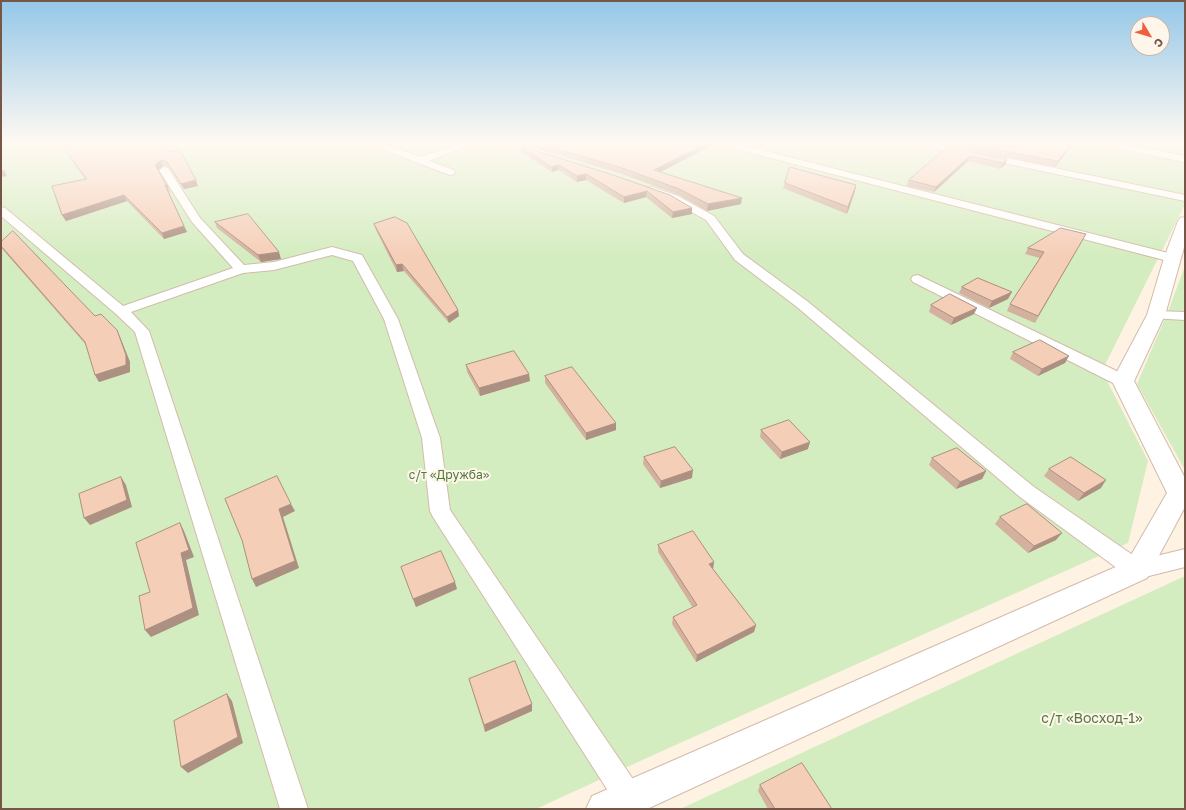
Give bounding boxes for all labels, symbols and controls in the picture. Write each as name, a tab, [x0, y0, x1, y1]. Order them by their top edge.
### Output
north arrow	[1130, 16, 1170, 56]
text: С	[1152, 36, 1167, 50]
park label: с/т «Дружба»	[409, 468, 489, 482]
park label: с/т «Восход-1»	[1041, 711, 1143, 727]

